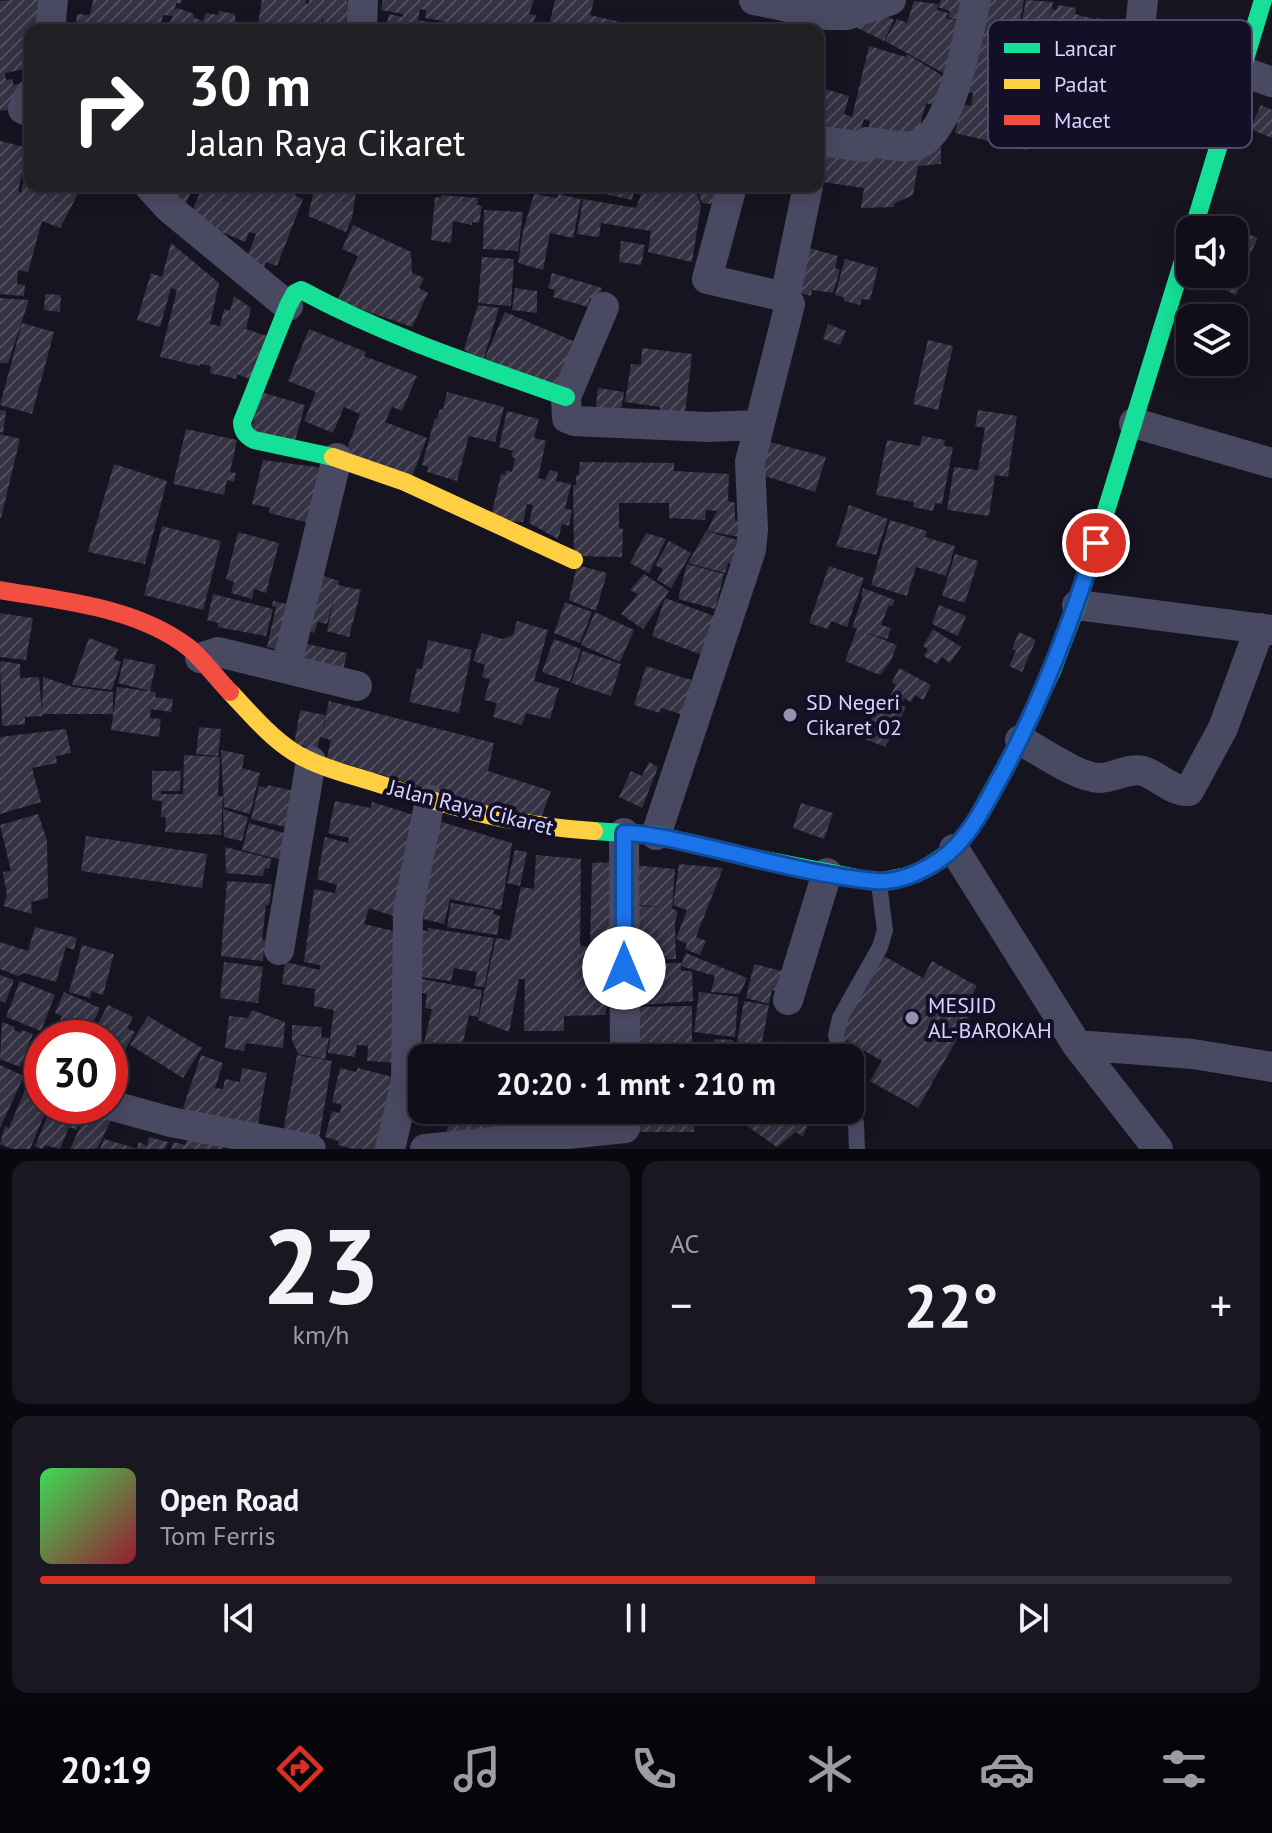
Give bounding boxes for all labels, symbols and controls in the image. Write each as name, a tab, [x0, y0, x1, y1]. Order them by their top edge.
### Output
legend	[988, 20, 1252, 148]
text: Lancar	[1054, 34, 1117, 62]
text: 30 m	[188, 49, 311, 121]
icon: right	[56, 56, 160, 160]
text: Padat	[1054, 70, 1107, 98]
text: Macet	[1054, 106, 1111, 134]
text: Jalan Raya Cikaret	[188, 119, 465, 166]
map controls	[1176, 216, 1248, 376]
button: sound	[1176, 216, 1248, 288]
button: layers	[1176, 304, 1248, 376]
pin	[1062, 509, 1130, 577]
icon: arrive	[1074, 521, 1118, 565]
place label: SD Negeri Cikaret 02	[806, 688, 902, 741]
marker: SD Negeri Cikaret 02	[781, 706, 799, 724]
street label: Jalan Raya Cikaret	[384, 773, 557, 841]
position arrow	[582, 926, 666, 1010]
place label: MESJID AL-BAROKAH	[928, 991, 1052, 1044]
marker: MESJID AL-BAROKAH	[903, 1009, 921, 1027]
speed limit sign: 30	[24, 1020, 128, 1124]
text: 20:20 · 1 mnt · 210 m	[496, 1064, 776, 1103]
text: 23	[262, 1198, 380, 1333]
text: AC	[670, 1227, 699, 1260]
text: 22°	[904, 1266, 998, 1344]
text: −	[670, 1276, 692, 1333]
text: +	[1210, 1276, 1232, 1333]
text: km/h	[293, 1318, 350, 1351]
text: Open Road	[160, 1480, 299, 1519]
text: Tom Ferris	[160, 1519, 275, 1552]
icon: previous	[217, 1596, 261, 1640]
icon: pause	[614, 1596, 658, 1640]
icon: next	[1011, 1596, 1055, 1640]
icon: directions	[272, 1741, 328, 1797]
icon: music	[449, 1741, 505, 1797]
icon: phone	[626, 1741, 682, 1797]
icon: climate	[802, 1741, 858, 1797]
icon: car	[979, 1741, 1035, 1797]
icon: filters	[1156, 1741, 1212, 1797]
text: 20:19	[60, 1746, 152, 1793]

